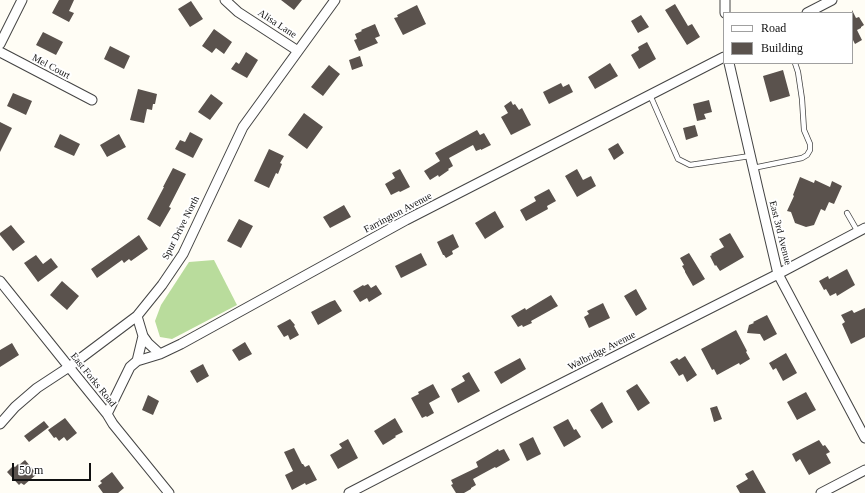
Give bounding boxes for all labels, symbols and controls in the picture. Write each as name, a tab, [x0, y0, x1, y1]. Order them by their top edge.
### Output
street label: Alisa Lane	[255, 7, 299, 41]
legend	[723, 12, 853, 64]
text: Road	[761, 21, 786, 35]
text: Building	[761, 41, 803, 55]
street label: Mel Court	[30, 52, 72, 82]
street label: Farrington Avenue	[362, 190, 434, 236]
street label: Spur Drive North	[160, 194, 202, 262]
street label: East 3rd Avenue	[766, 200, 794, 266]
street label: Walbridge Avenue	[566, 329, 638, 373]
street label: East Forks Road	[68, 351, 118, 409]
scale bar	[14, 455, 93, 481]
text: 50 m	[19, 463, 43, 477]

